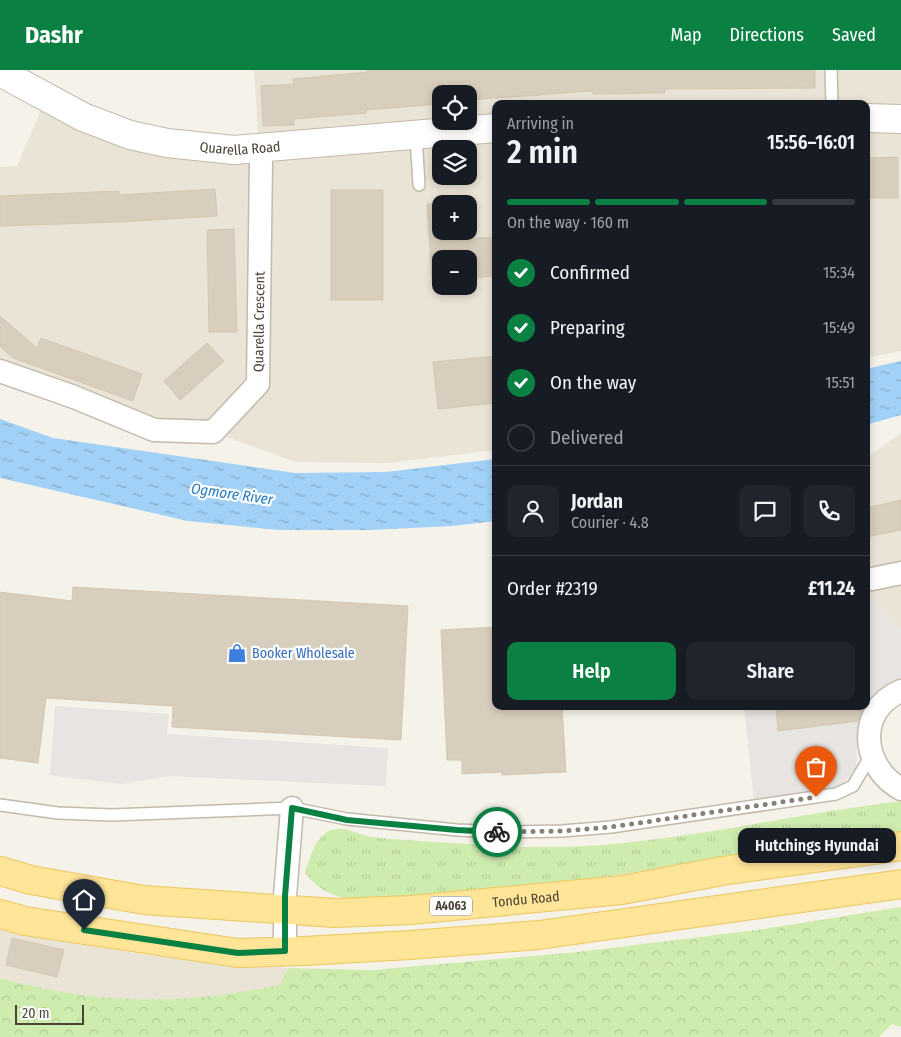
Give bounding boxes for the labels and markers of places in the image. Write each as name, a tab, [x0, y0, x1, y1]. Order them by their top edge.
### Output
shop icon: Booker Wholesale	[226, 642, 248, 664]
place label: Booker Wholesale	[252, 645, 355, 662]
pin	[795, 746, 837, 797]
callout: Hutchings Hyundai	[737, 827, 895, 862]
pin	[63, 879, 105, 930]

